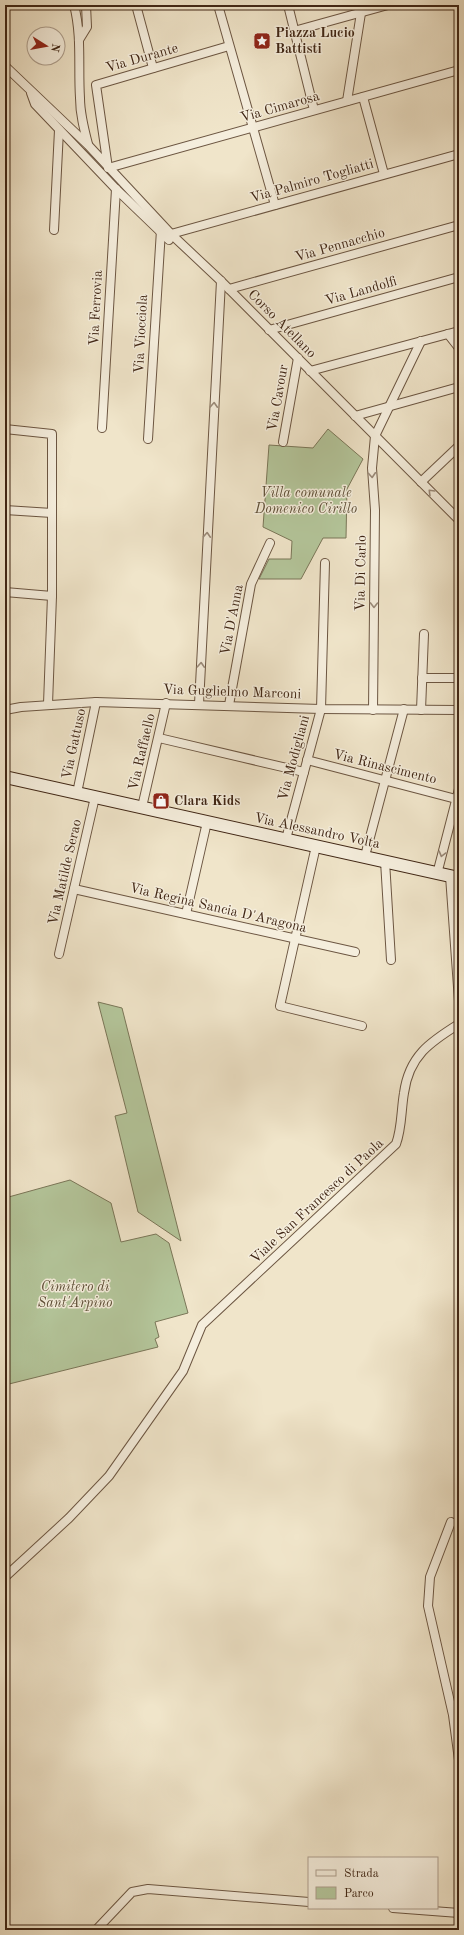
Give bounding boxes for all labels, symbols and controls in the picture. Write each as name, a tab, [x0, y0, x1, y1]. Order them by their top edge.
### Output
north arrow	[26, 26, 66, 66]
place label: Piazza Lucio Battisti	[275, 26, 355, 56]
place icon: Piazza Lucio Battisti	[252, 31, 272, 51]
street label: Via Durante	[104, 41, 180, 75]
text: N	[48, 42, 61, 53]
street label: Via Cimarosa	[239, 89, 321, 125]
street label: Via Palmiro Togliatti	[249, 157, 375, 205]
street label: Via Pennacchio	[294, 225, 387, 264]
street label: Via Ferrovia	[87, 270, 105, 346]
street label: Via Landolfi	[323, 274, 399, 308]
street label: Corso Atellano	[245, 287, 319, 361]
street label: Via Viocciola	[132, 294, 150, 374]
street label: Via Cavour	[265, 363, 291, 432]
one-way arrow	[210, 402, 218, 408]
one-way arrow	[368, 472, 377, 478]
park label: Villa comunale Domenico Cirillo	[254, 486, 357, 516]
one-way arrow	[428, 489, 436, 497]
one-way arrow	[203, 532, 212, 538]
street label: Via Di Carlo	[353, 535, 369, 611]
street label: Via D'Anna	[218, 583, 246, 657]
one-way arrow	[370, 602, 378, 608]
one-way arrow	[196, 662, 205, 668]
street label: Via Guglielmo Marconi	[163, 683, 302, 701]
street label: Via Gattuso	[60, 707, 88, 781]
street label: Via Raffaello	[126, 712, 158, 792]
street label: Via Modigliani	[276, 714, 312, 802]
street label: Via Rinascimento	[332, 747, 438, 787]
shop icon: Clara Kids	[151, 791, 171, 811]
place label: Clara Kids	[174, 794, 240, 808]
street label: Via Alessandro Volta	[253, 811, 381, 851]
street label: Via Matilde Serao	[46, 818, 84, 926]
one-way arrow	[438, 850, 447, 857]
street label: Via Regina Sancia D'Aragona	[128, 881, 308, 935]
street label: Viale San Francesco di Paola	[248, 1136, 386, 1266]
park label: Cimitero di Sant'Arpino	[38, 1280, 112, 1311]
legend	[308, 1857, 438, 1909]
text: Strada	[344, 1868, 379, 1880]
text: Parco	[344, 1888, 374, 1900]

